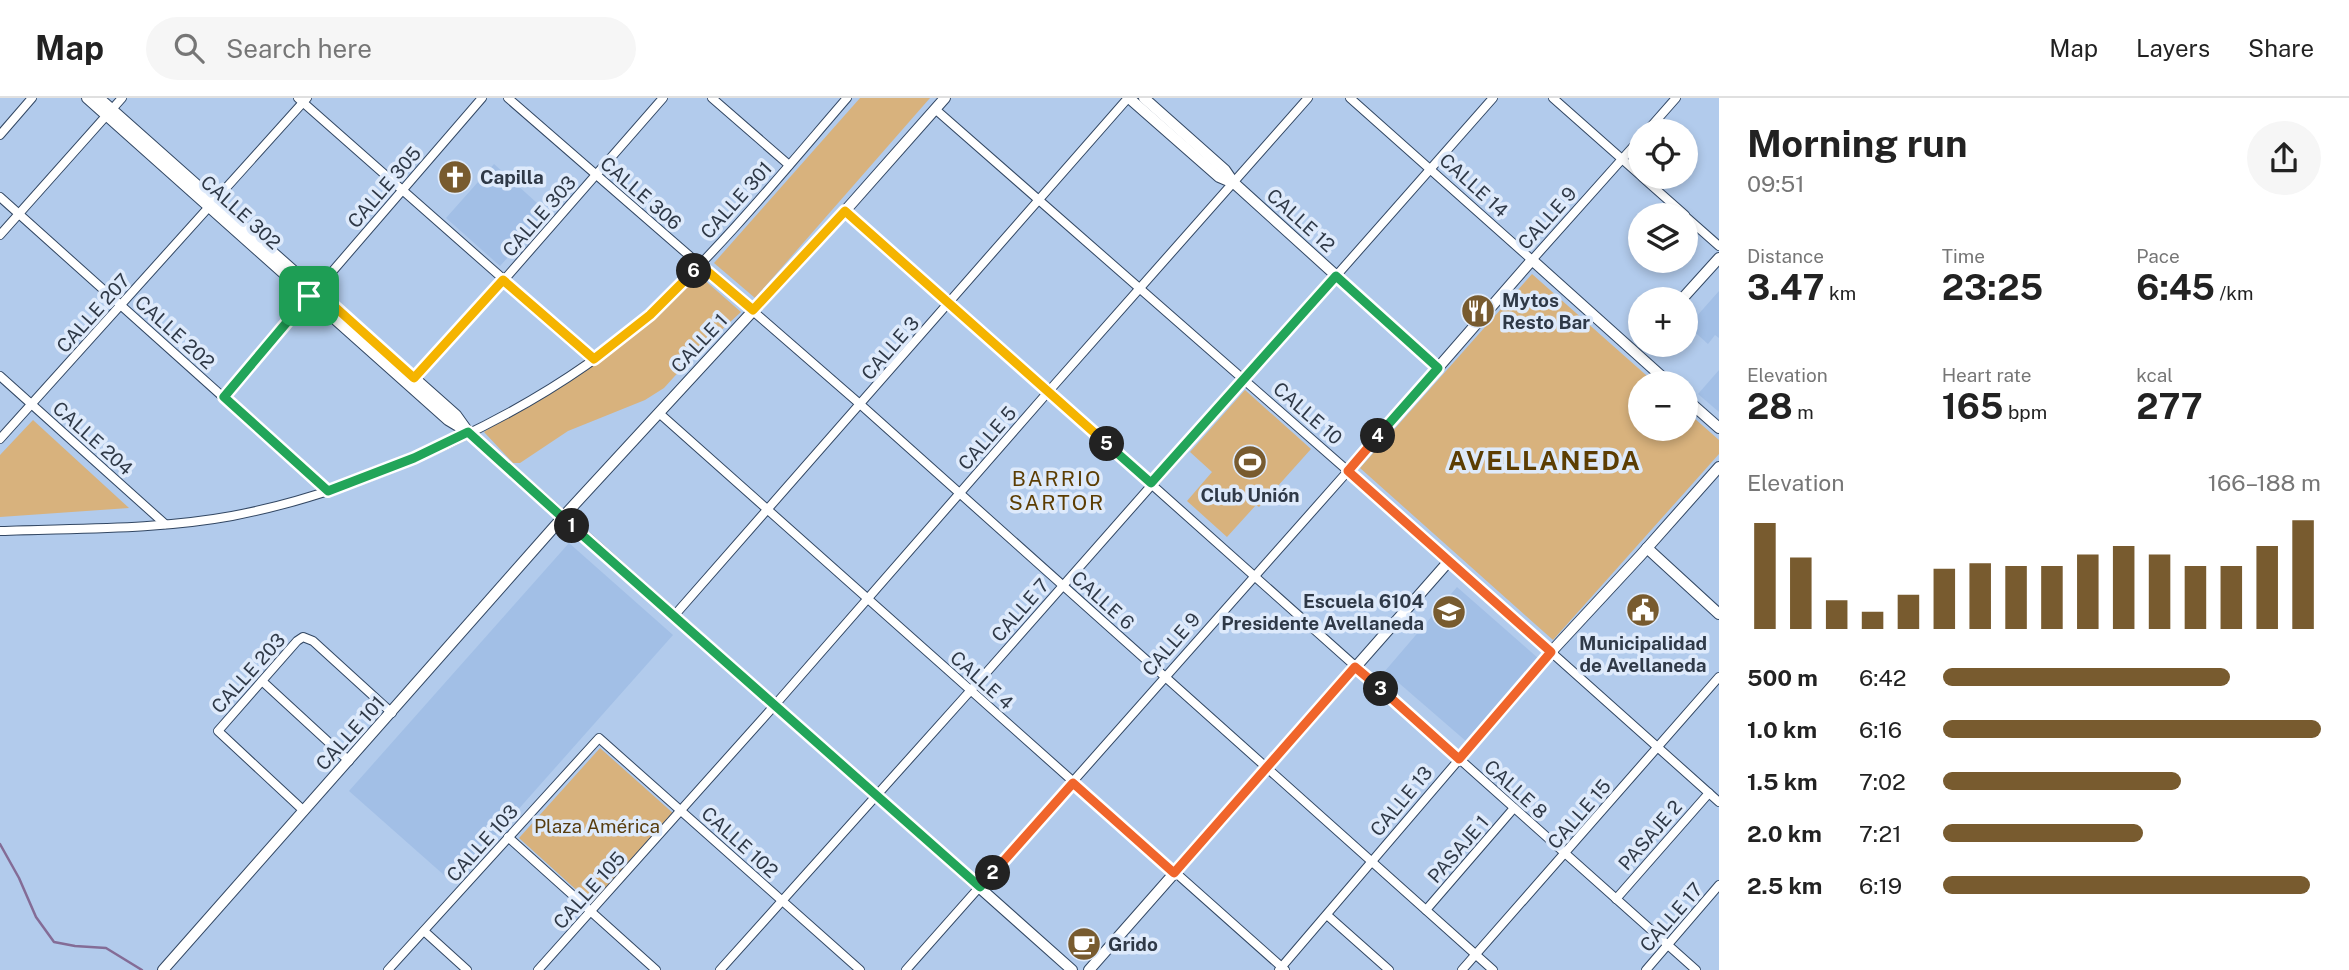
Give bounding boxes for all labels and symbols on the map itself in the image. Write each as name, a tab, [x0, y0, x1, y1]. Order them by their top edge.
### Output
street label: CALLE 305	[343, 142, 425, 232]
street label: CALLE 14	[1435, 149, 1513, 221]
street label: CALLE 306	[596, 152, 686, 234]
street label: CALLE 301	[696, 157, 776, 243]
church icon: Capilla	[436, 158, 474, 196]
place label: Capilla	[480, 166, 544, 188]
street label: CALLE 302	[197, 171, 285, 253]
street label: CALLE 303	[498, 171, 580, 261]
street label: CALLE 9	[1513, 182, 1581, 254]
street label: CALLE 12	[1263, 184, 1339, 256]
pin: 6	[676, 254, 712, 288]
pin	[279, 266, 339, 326]
street label: CALLE 207	[52, 269, 134, 357]
place label: Mytos Resto Bar	[1502, 289, 1590, 333]
street label: CALLE 202	[131, 291, 219, 373]
restaurant icon: Mytos Resto Bar	[1459, 292, 1497, 330]
street label: CALLE 1	[666, 309, 732, 377]
street label: CALLE 3	[857, 312, 923, 384]
street label: CALLE 10	[1269, 377, 1347, 449]
street label: CALLE 204	[49, 397, 137, 480]
street label: CALLE 5	[953, 402, 1021, 474]
pin: 4	[1360, 418, 1396, 454]
pin: 5	[1090, 426, 1124, 462]
sports icon: Club Unión	[1231, 443, 1269, 481]
district label: AVELLANEDA	[1448, 445, 1642, 476]
district label: BARRIO SARTOR	[1009, 466, 1105, 515]
place label: Club Unión	[1200, 484, 1300, 506]
pin: 1	[554, 508, 590, 544]
street label: CALLE 6	[1067, 566, 1139, 634]
street label: CALLE 7	[987, 574, 1053, 646]
place label: Escuela 6104 Presidente Avellaneda	[1221, 590, 1424, 634]
public building icon: Municipalidad de Avellaneda	[1624, 591, 1662, 629]
school or university icon: Escuela 6104 Presidente Avellaneda	[1430, 593, 1468, 631]
street label: CALLE 9	[1138, 608, 1204, 680]
street label: CALLE 203	[207, 629, 289, 717]
place label: Municipalidad de Avellaneda	[1579, 632, 1707, 676]
street label: CALLE 4	[946, 646, 1018, 714]
pin: 3	[1364, 672, 1398, 706]
street label: CALLE 101	[311, 692, 389, 774]
street label: CALLE 8	[1480, 755, 1552, 823]
street label: CALLE 13	[1365, 762, 1437, 840]
street label: CALLE 15	[1543, 775, 1615, 853]
street label: PASAJE 2	[1614, 796, 1686, 874]
street label: CALLE 103	[442, 800, 522, 886]
street label: CALLE 102	[697, 802, 783, 882]
street label: PASAJE 1	[1423, 811, 1493, 887]
park label: Plaza América	[534, 815, 660, 837]
street label: CALLE 105	[549, 847, 629, 933]
pin: 2	[976, 856, 1010, 890]
street label: CALLE 17	[1635, 878, 1707, 956]
cafe icon: Grido	[1065, 925, 1103, 963]
place label: Grido	[1108, 933, 1158, 955]

